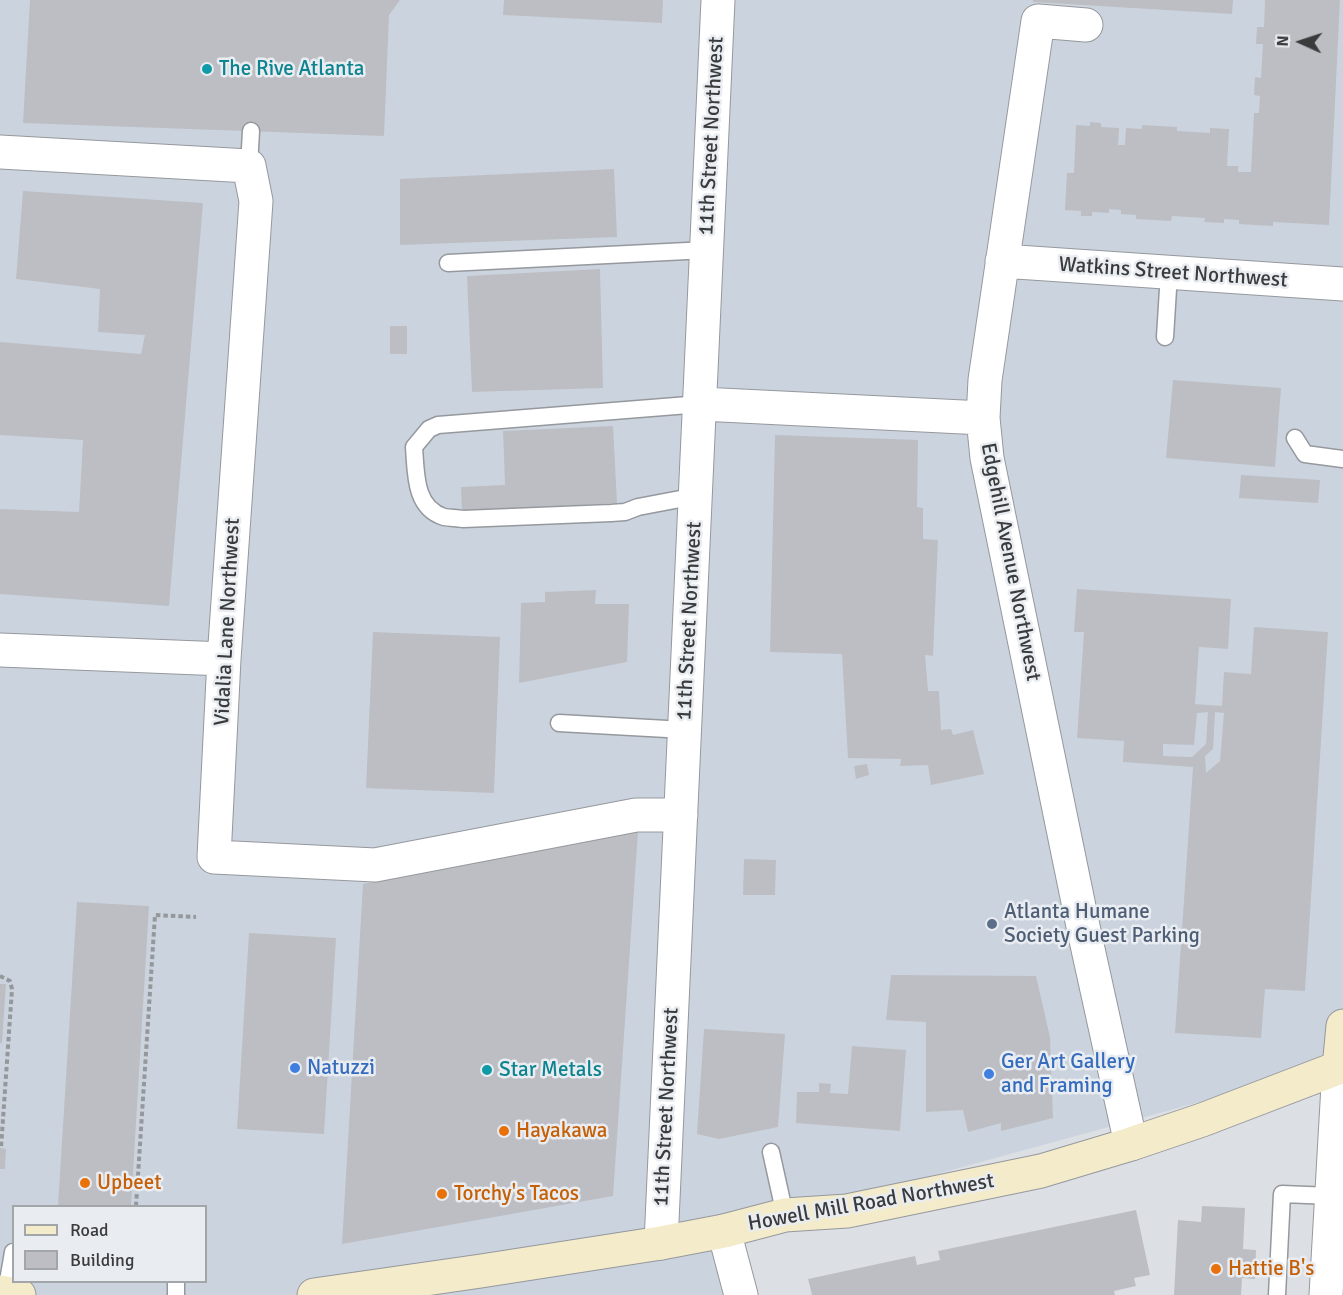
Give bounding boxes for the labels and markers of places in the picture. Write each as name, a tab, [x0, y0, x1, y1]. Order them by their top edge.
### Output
place label: The Rive Atlanta	[219, 56, 365, 82]
marker: The Rive Atlanta	[200, 62, 214, 76]
place label: Atlanta Humane Society Guest Parking	[1004, 899, 1200, 949]
marker: Atlanta Humane Society Guest Parking	[985, 917, 999, 931]
place label: Ger Art Gallery and Framing	[1001, 1049, 1135, 1099]
place label: Natuzzi	[307, 1055, 375, 1081]
place label: Star Metals	[499, 1057, 602, 1083]
marker: Natuzzi	[288, 1061, 302, 1075]
marker: Star Metals	[480, 1063, 494, 1077]
marker: Ger Art Gallery and Framing	[982, 1067, 996, 1081]
place label: Hayakawa	[516, 1118, 607, 1144]
marker: Hayakawa	[497, 1124, 511, 1138]
place label: Upbeet	[97, 1170, 162, 1196]
marker: Upbeet	[78, 1176, 92, 1190]
place label: Torchy's Tacos	[454, 1181, 579, 1207]
marker: Torchy's Tacos	[435, 1187, 449, 1201]
place label: Hattie B's	[1228, 1256, 1314, 1282]
marker: Hattie B's	[1209, 1262, 1223, 1276]

